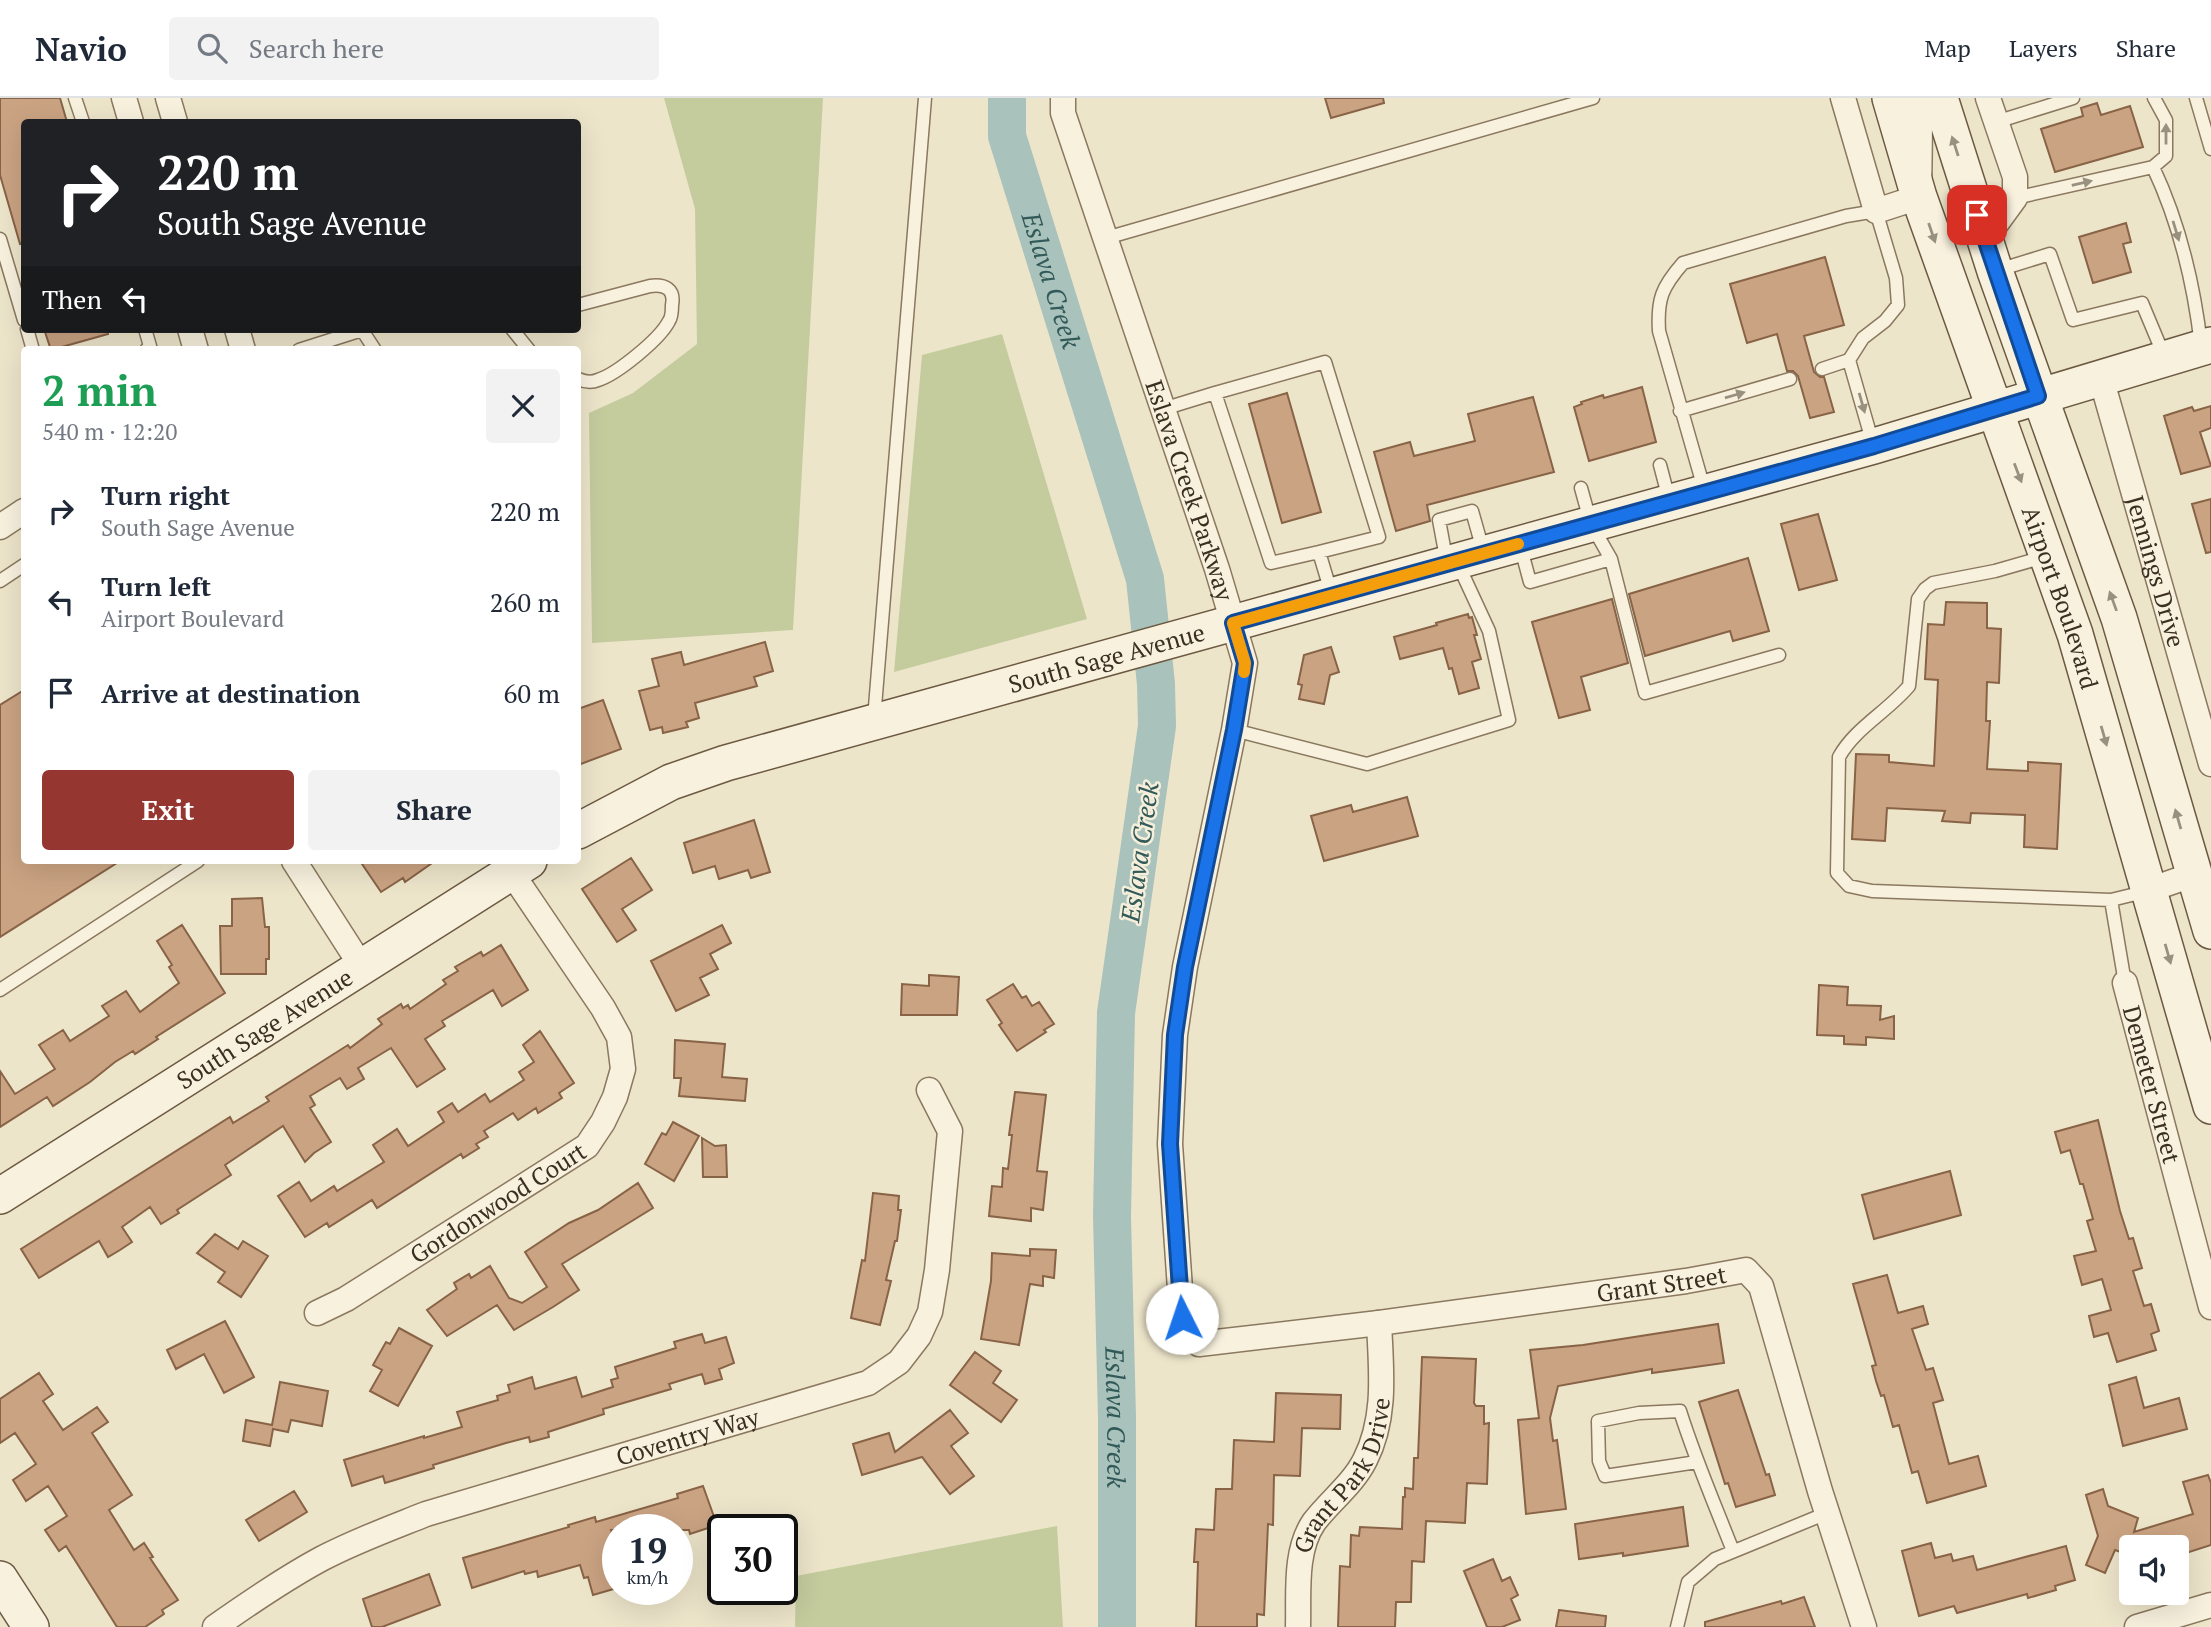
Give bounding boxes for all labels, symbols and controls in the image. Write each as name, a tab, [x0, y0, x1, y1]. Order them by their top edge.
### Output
search box	[169, 17, 659, 80]
text: Navio	[35, 27, 127, 70]
icon: search	[193, 29, 231, 67]
text: Search here	[249, 31, 384, 65]
text: Map	[1924, 32, 1971, 64]
text: Layers	[2009, 32, 2078, 64]
text: Share	[2116, 32, 2176, 64]
one-way arrow	[2160, 123, 2172, 145]
one-way arrow	[1950, 135, 1960, 156]
text: 220 m	[157, 139, 299, 204]
icon: right	[42, 147, 133, 238]
one-way arrow	[2071, 177, 2093, 188]
pin	[1947, 185, 2007, 245]
icon: arrive	[1958, 196, 1996, 234]
text: South Sage Avenue	[157, 202, 427, 244]
water label: Eslava Creek	[1014, 207, 1089, 353]
one-way arrow	[2171, 221, 2181, 242]
one-way arrow	[1927, 223, 1938, 244]
icon: left	[116, 280, 154, 318]
text: Then	[42, 282, 102, 316]
text: 2 min	[42, 362, 157, 418]
button: close	[486, 369, 560, 443]
street label: Eslava Creek Parkway	[1138, 376, 1242, 605]
one-way arrow	[1725, 390, 1746, 400]
one-way arrow	[1857, 393, 1867, 414]
text: 540 m · 12:20	[42, 416, 177, 447]
one-way arrow	[2013, 463, 2024, 484]
text: Turn right	[101, 478, 230, 512]
icon: right	[42, 492, 80, 530]
street label: Jennings Drive	[2119, 492, 2193, 651]
text: 220 m	[490, 494, 560, 528]
street label: Airport Boulevard	[2015, 502, 2106, 693]
text: South Sage Avenue	[101, 512, 295, 543]
text: Turn left	[101, 569, 211, 603]
icon: left	[42, 583, 80, 621]
text: 260 m	[490, 585, 560, 619]
one-way arrow	[2107, 590, 2118, 611]
text: Airport Boulevard	[101, 603, 284, 634]
street label: South Sage Avenue	[1005, 616, 1208, 700]
icon: arrive	[42, 674, 80, 712]
text: Arrive at destination	[101, 676, 360, 710]
text: 60 m	[504, 676, 560, 710]
one-way arrow	[2100, 726, 2110, 747]
button: Exit	[42, 770, 294, 850]
button: Share	[308, 770, 560, 850]
water label: Eslava Creek	[1112, 779, 1166, 925]
one-way arrow	[2173, 808, 2183, 829]
one-way arrow	[2163, 944, 2173, 965]
street label: South Sage Avenue	[170, 961, 359, 1096]
street label: Demeter Street	[2116, 1002, 2188, 1167]
street label: Gordonwood Court	[404, 1135, 592, 1271]
street label: Grant Street	[1594, 1258, 1729, 1309]
position arrow	[1145, 1281, 1219, 1355]
water label: Eslava Creek	[1098, 1345, 1134, 1488]
street label: Grant Park Drive	[1286, 1396, 1397, 1557]
street label: Coventry Way	[612, 1400, 764, 1473]
speed limit sign: 30	[707, 1514, 798, 1605]
text: 19	[628, 1527, 667, 1573]
map controls	[2119, 1535, 2189, 1605]
button: sound	[2119, 1535, 2189, 1605]
text: km/h	[627, 1565, 668, 1589]

